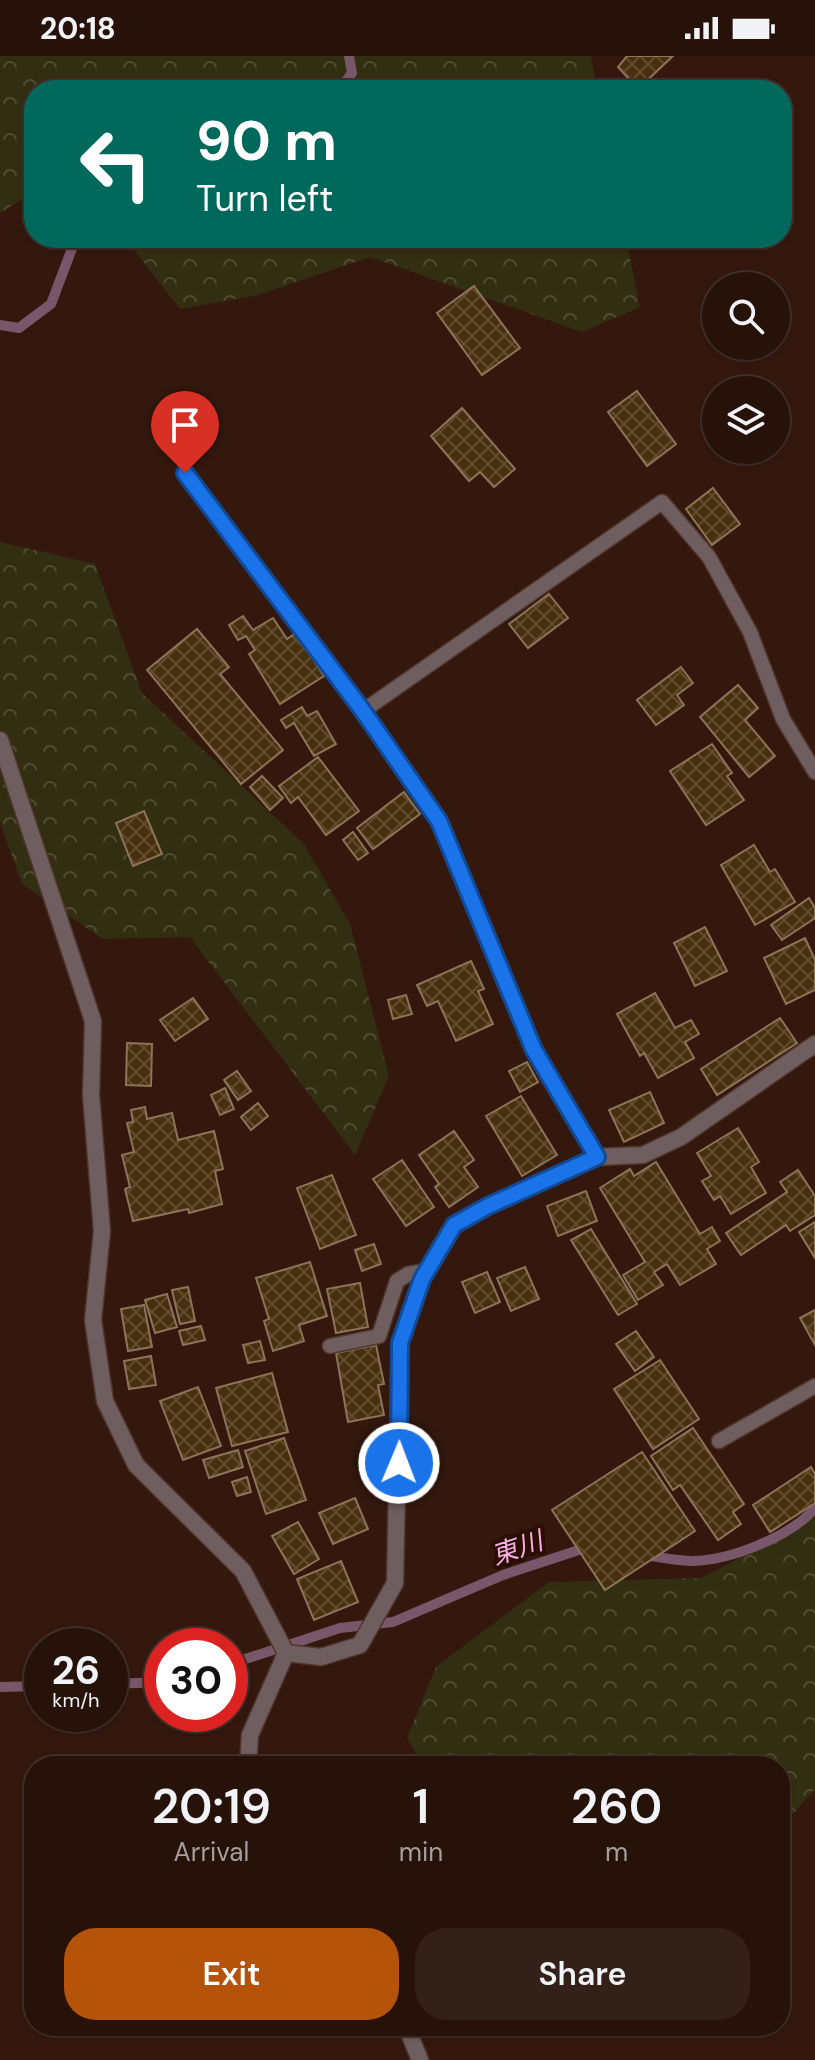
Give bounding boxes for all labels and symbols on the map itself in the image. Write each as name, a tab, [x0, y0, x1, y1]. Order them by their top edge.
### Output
pin	[151, 391, 219, 473]
position arrow	[357, 1421, 441, 1505]
water label: 東川	[487, 1522, 550, 1573]
speed limit sign: 30	[144, 1628, 248, 1732]

